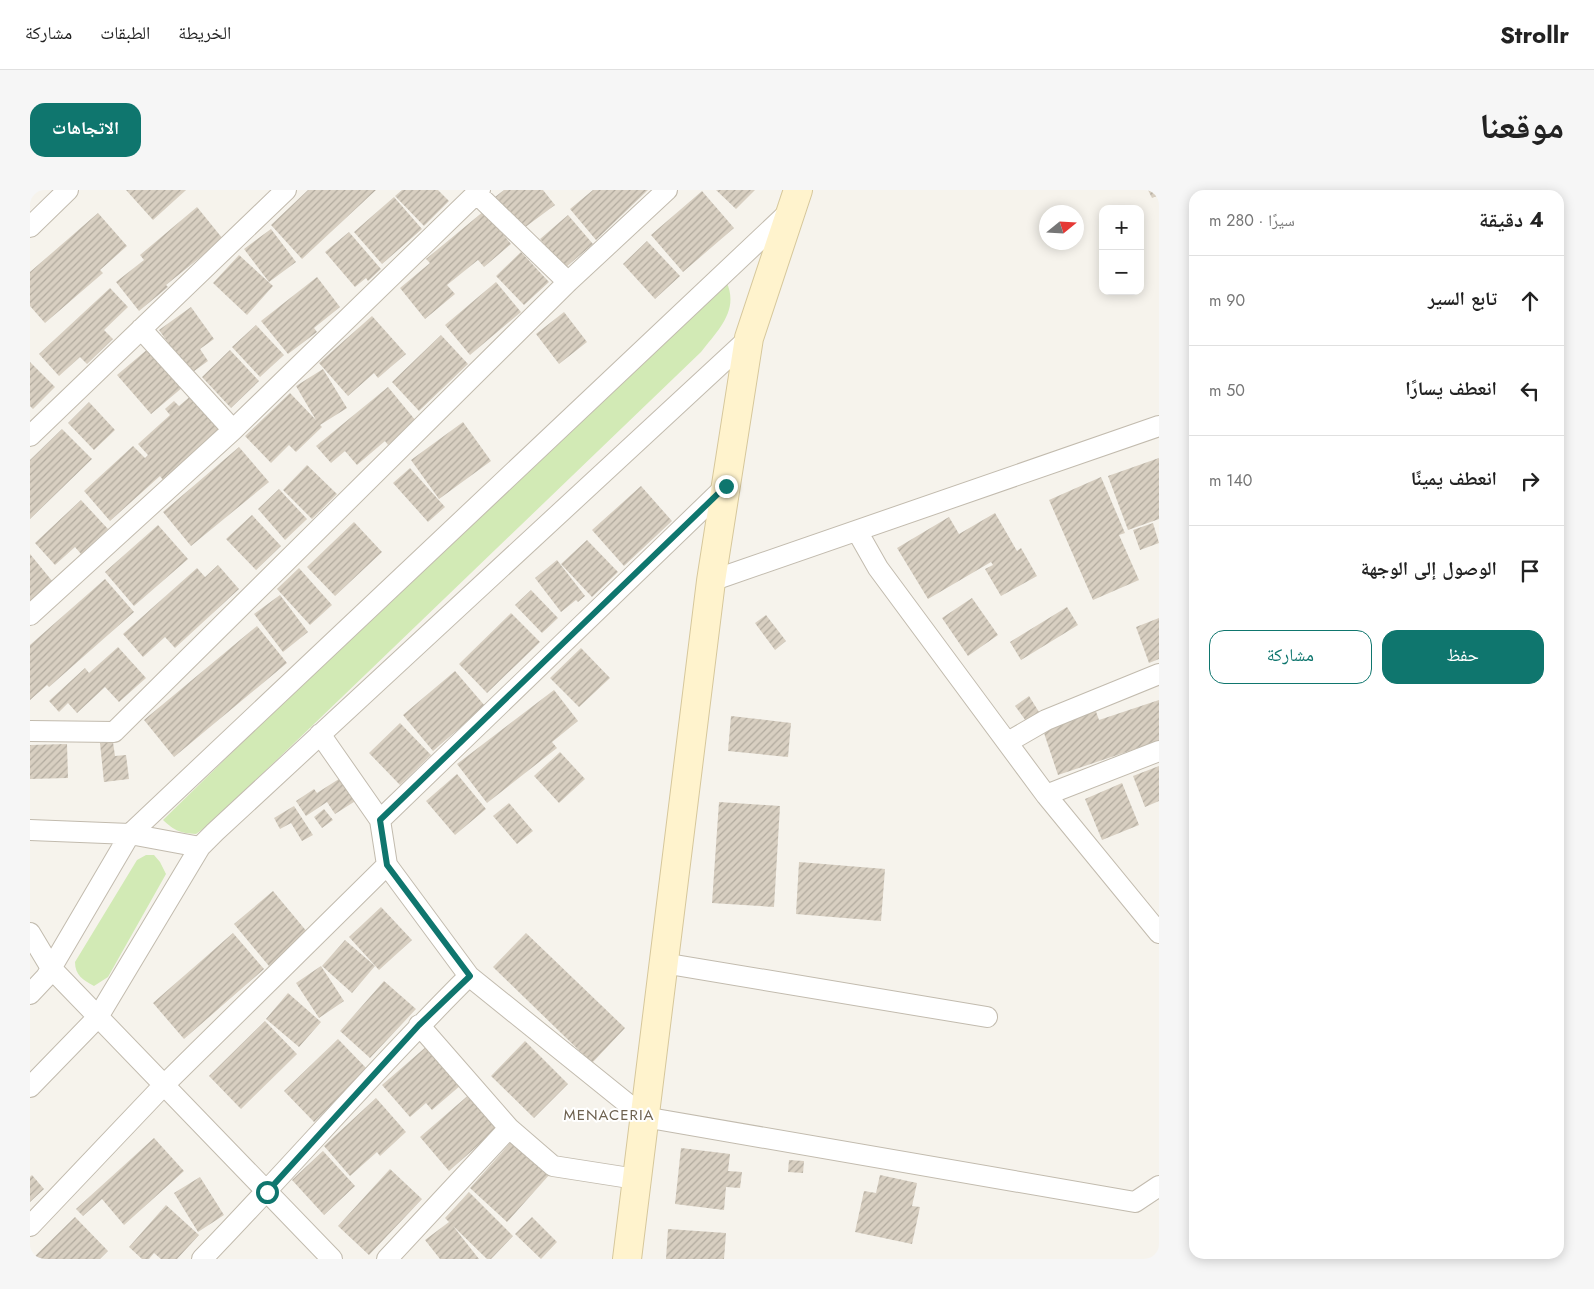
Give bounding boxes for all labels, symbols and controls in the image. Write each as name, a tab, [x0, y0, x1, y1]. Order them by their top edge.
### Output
text: Strollr	[1500, 17, 1569, 52]
text: مشاركة	[25, 20, 72, 46]
text: الطبقات	[100, 20, 150, 46]
text: الخريطة	[178, 20, 231, 46]
text: موقعنا	[1479, 101, 1564, 151]
button: الاتجاهات	[30, 103, 141, 157]
north arrow	[1039, 205, 1084, 250]
map controls	[1099, 205, 1144, 295]
button: +	[1099, 205, 1144, 250]
text: 4 دقيقة	[1479, 205, 1544, 235]
text: سيرًا · 280 m	[1209, 209, 1295, 232]
button: −	[1099, 250, 1144, 295]
text: تابع السير	[1428, 285, 1497, 312]
icon: ahead	[1516, 287, 1544, 315]
text: 90 m	[1209, 289, 1245, 312]
text: انعطف يسارًا	[1405, 375, 1497, 402]
icon: left	[1516, 377, 1544, 405]
text: 50 m	[1209, 379, 1245, 402]
text: انعطف يمينًا	[1411, 465, 1497, 492]
icon: right	[1516, 467, 1544, 495]
text: 140 m	[1209, 469, 1252, 492]
route end	[715, 475, 738, 498]
text: الوصول إلى الوجهة	[1361, 555, 1497, 582]
icon: arrive	[1516, 557, 1544, 585]
button: مشاركة	[1209, 630, 1372, 684]
button: حفظ	[1382, 630, 1544, 684]
district label: MENACERIA	[564, 1104, 654, 1126]
route start	[256, 1181, 279, 1204]

